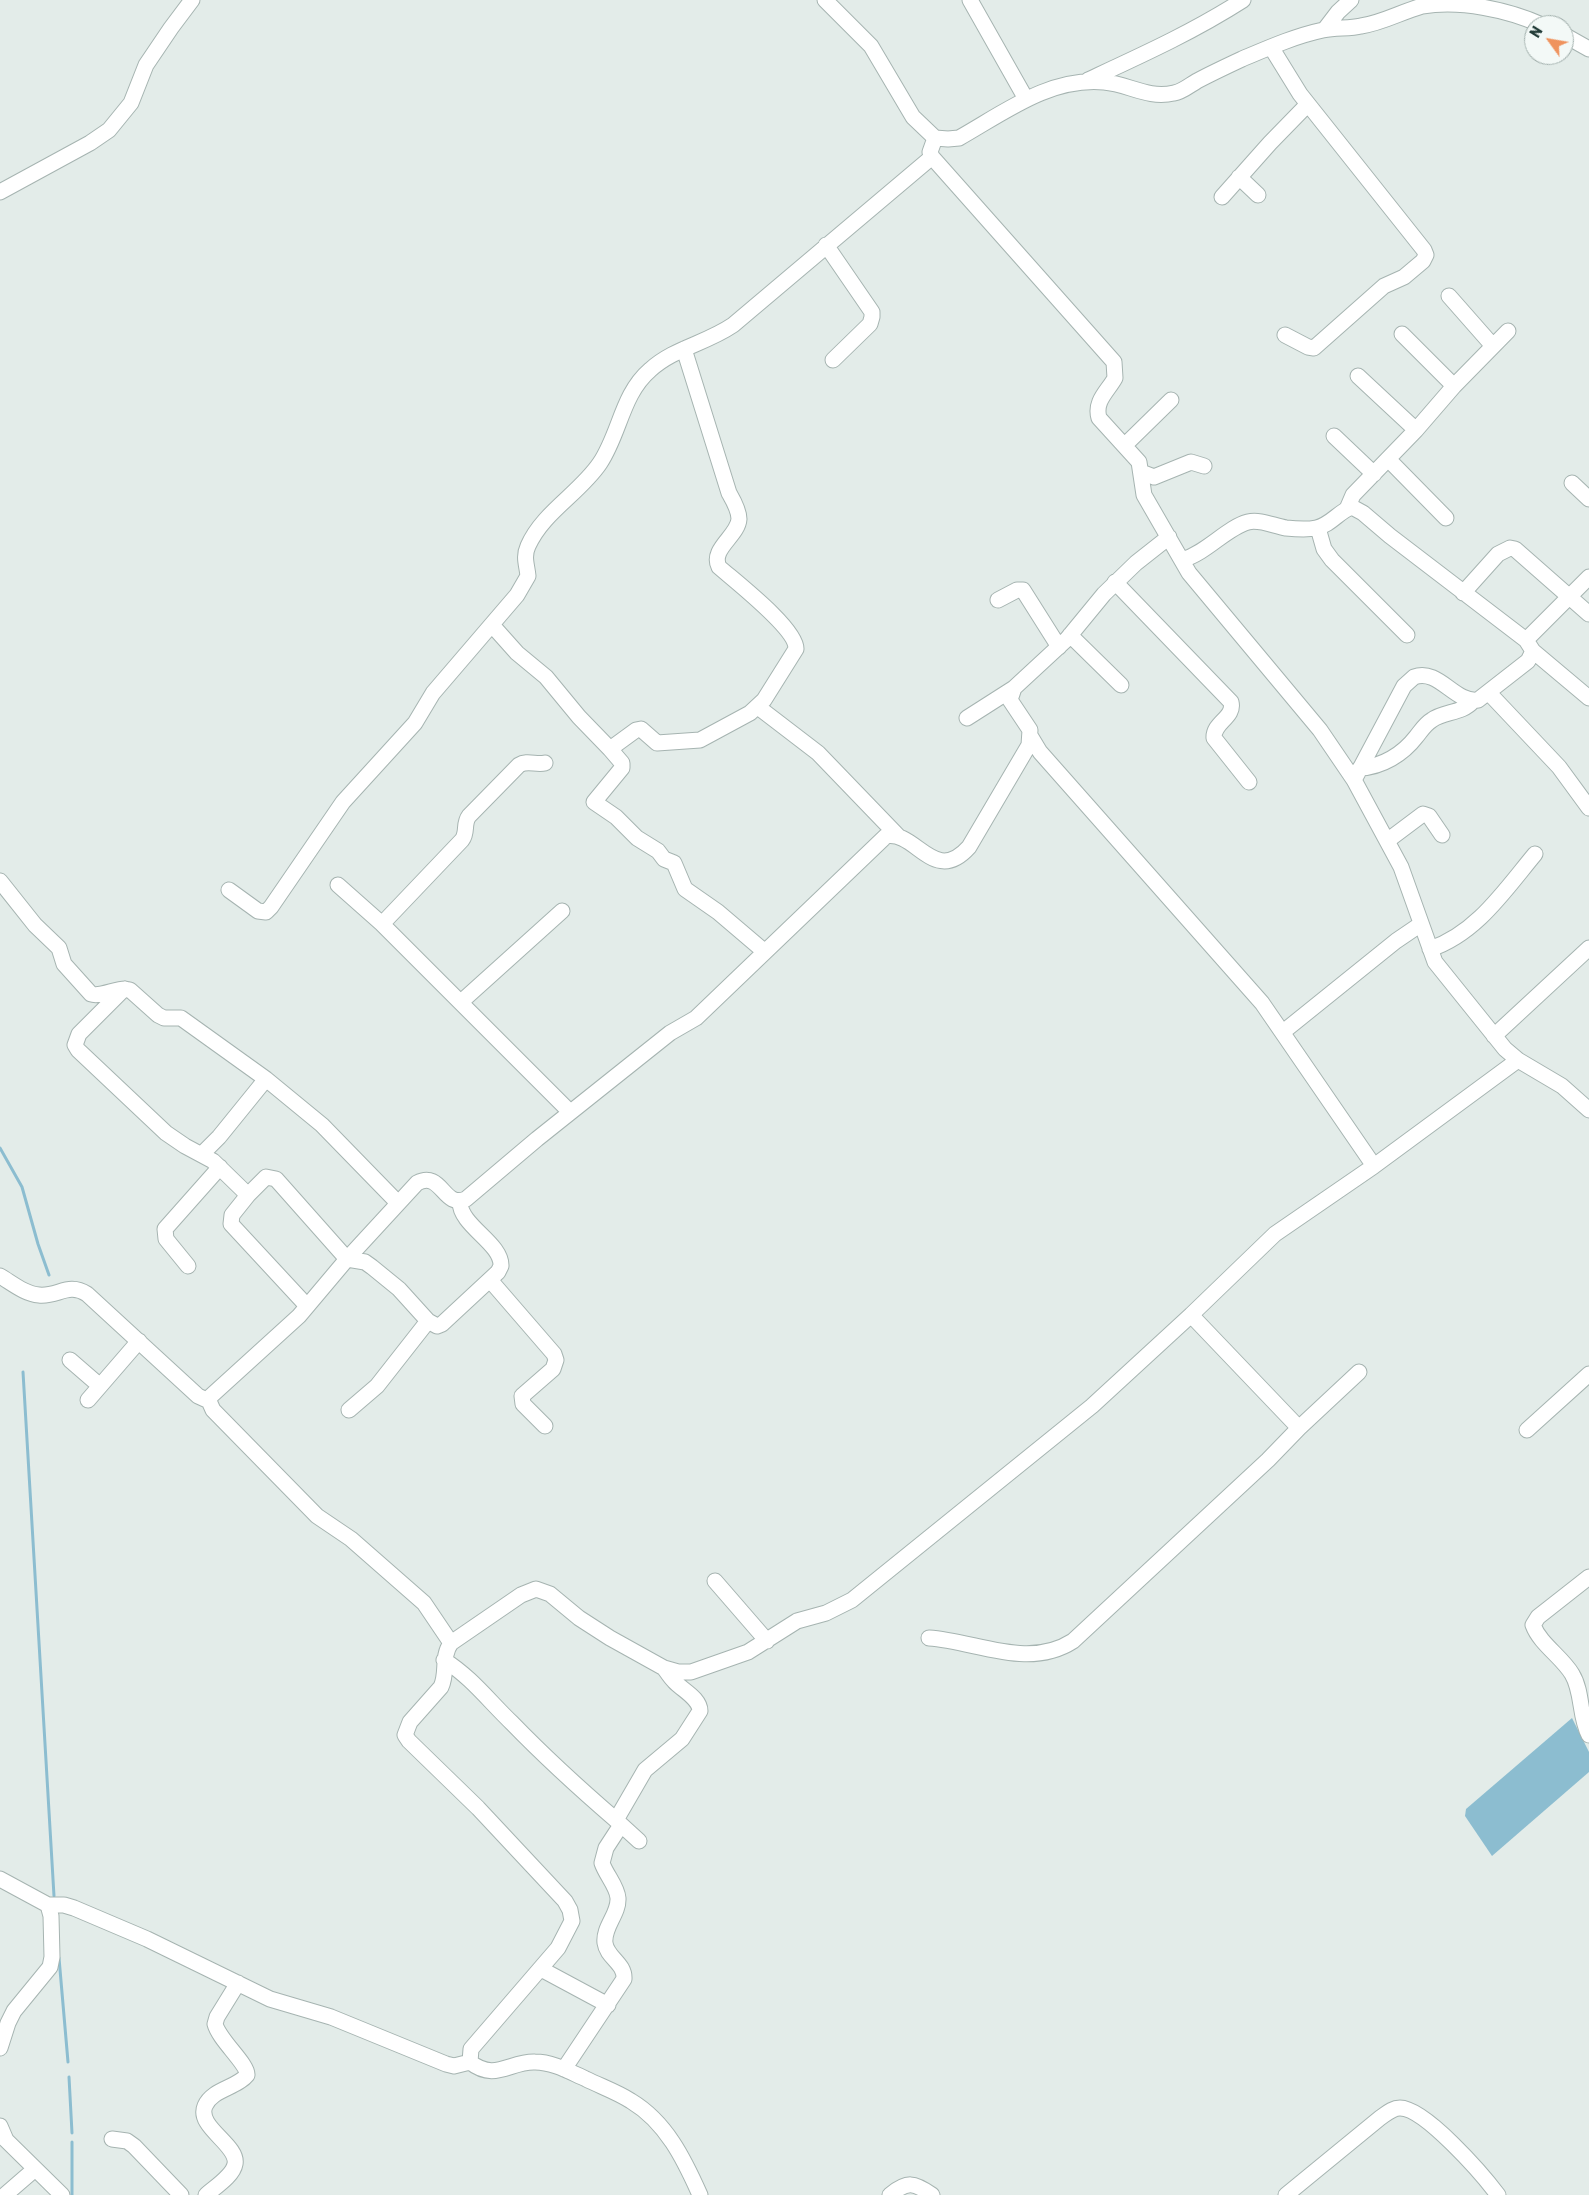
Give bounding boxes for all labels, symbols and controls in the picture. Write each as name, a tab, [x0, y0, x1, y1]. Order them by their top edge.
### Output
north arrow	[1524, 15, 1574, 65]
text: N	[1527, 24, 1547, 41]

